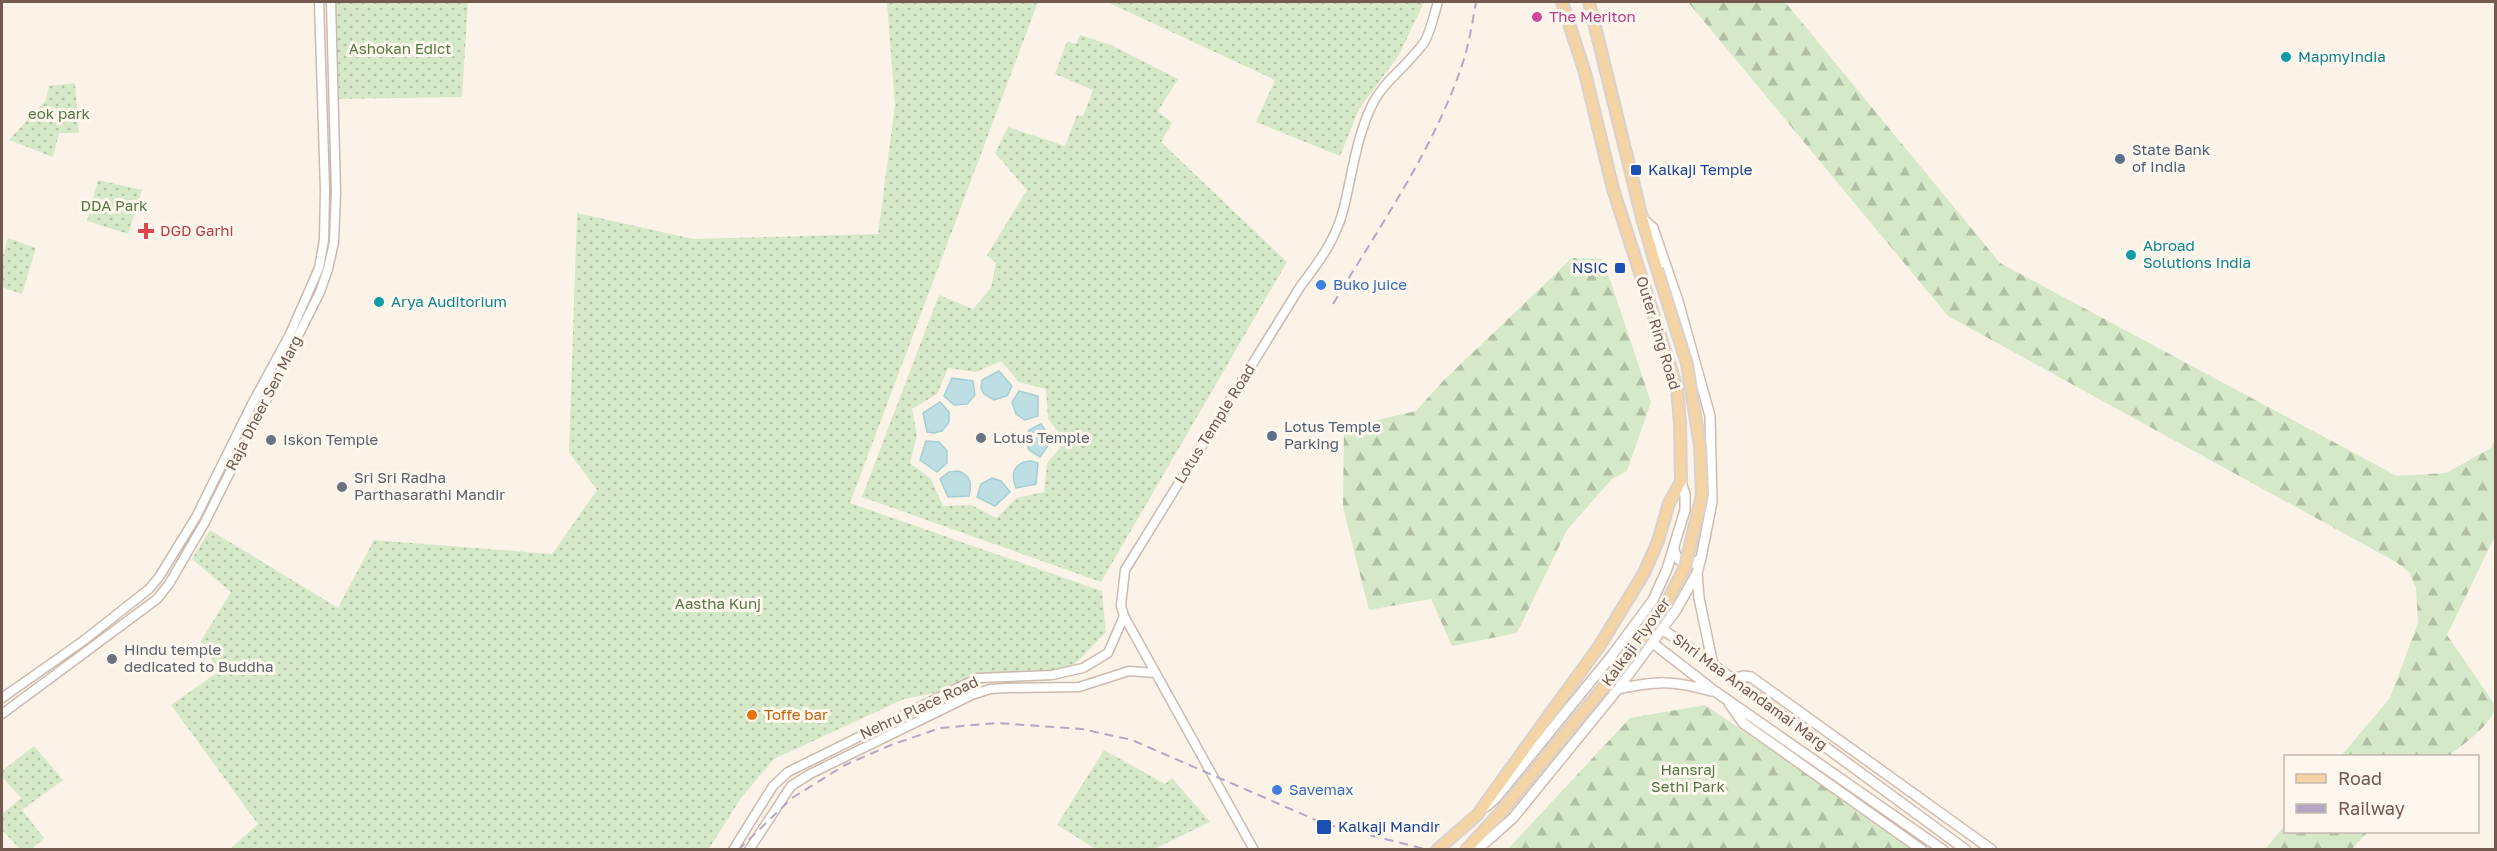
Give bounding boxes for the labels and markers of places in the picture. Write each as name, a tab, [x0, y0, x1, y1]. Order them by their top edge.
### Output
place label: The Meriton	[1549, 7, 1636, 25]
marker: The Meriton	[1530, 10, 1544, 24]
place label: MapmyIndia	[2298, 47, 2386, 65]
marker: MapmyIndia	[2279, 50, 2293, 64]
place label: State Bank of India	[2132, 140, 2211, 175]
marker: State Bank of India	[2113, 152, 2127, 166]
place label: Kalkaji Temple	[1648, 160, 1753, 178]
marker: Kalkaji Temple	[1629, 163, 1643, 177]
place label: DGD Garhi	[160, 221, 233, 239]
marker: DGD Garhi	[137, 222, 155, 240]
place label: Abroad Solutions India	[2143, 236, 2251, 271]
marker: Abroad Solutions India	[2124, 248, 2138, 262]
place label: NSIC	[1572, 258, 1608, 276]
marker: NSIC	[1613, 261, 1627, 275]
place label: Buko juice	[1333, 275, 1407, 293]
marker: Buko juice	[1314, 278, 1328, 292]
place label: Arya Auditorium	[391, 292, 507, 310]
marker: Arya Auditorium	[372, 295, 386, 309]
place label: Lotus Temple Parking	[1284, 417, 1381, 452]
place label: Lotus Temple	[993, 428, 1090, 446]
marker: Lotus Temple Parking	[1265, 429, 1279, 443]
place label: Iskon Temple	[283, 430, 379, 448]
marker: Lotus Temple	[974, 431, 988, 445]
marker: Iskon Temple	[264, 433, 278, 447]
place label: Sri Sri Radha Parthasarathi Mandir	[354, 468, 505, 503]
marker: Sri Sri Radha Parthasarathi Mandir	[335, 480, 349, 494]
place label: Hindu temple dedicated to Buddha	[124, 640, 273, 675]
marker: Hindu temple dedicated to Buddha	[105, 652, 119, 666]
place label: Toffe bar	[764, 705, 828, 723]
marker: Toffe bar	[745, 708, 759, 722]
place label: Savemax	[1289, 780, 1354, 798]
marker: Savemax	[1270, 783, 1284, 797]
place label: Kalkaji Mandir	[1338, 817, 1440, 835]
marker: Kalkaji Mandir	[1315, 818, 1333, 836]

